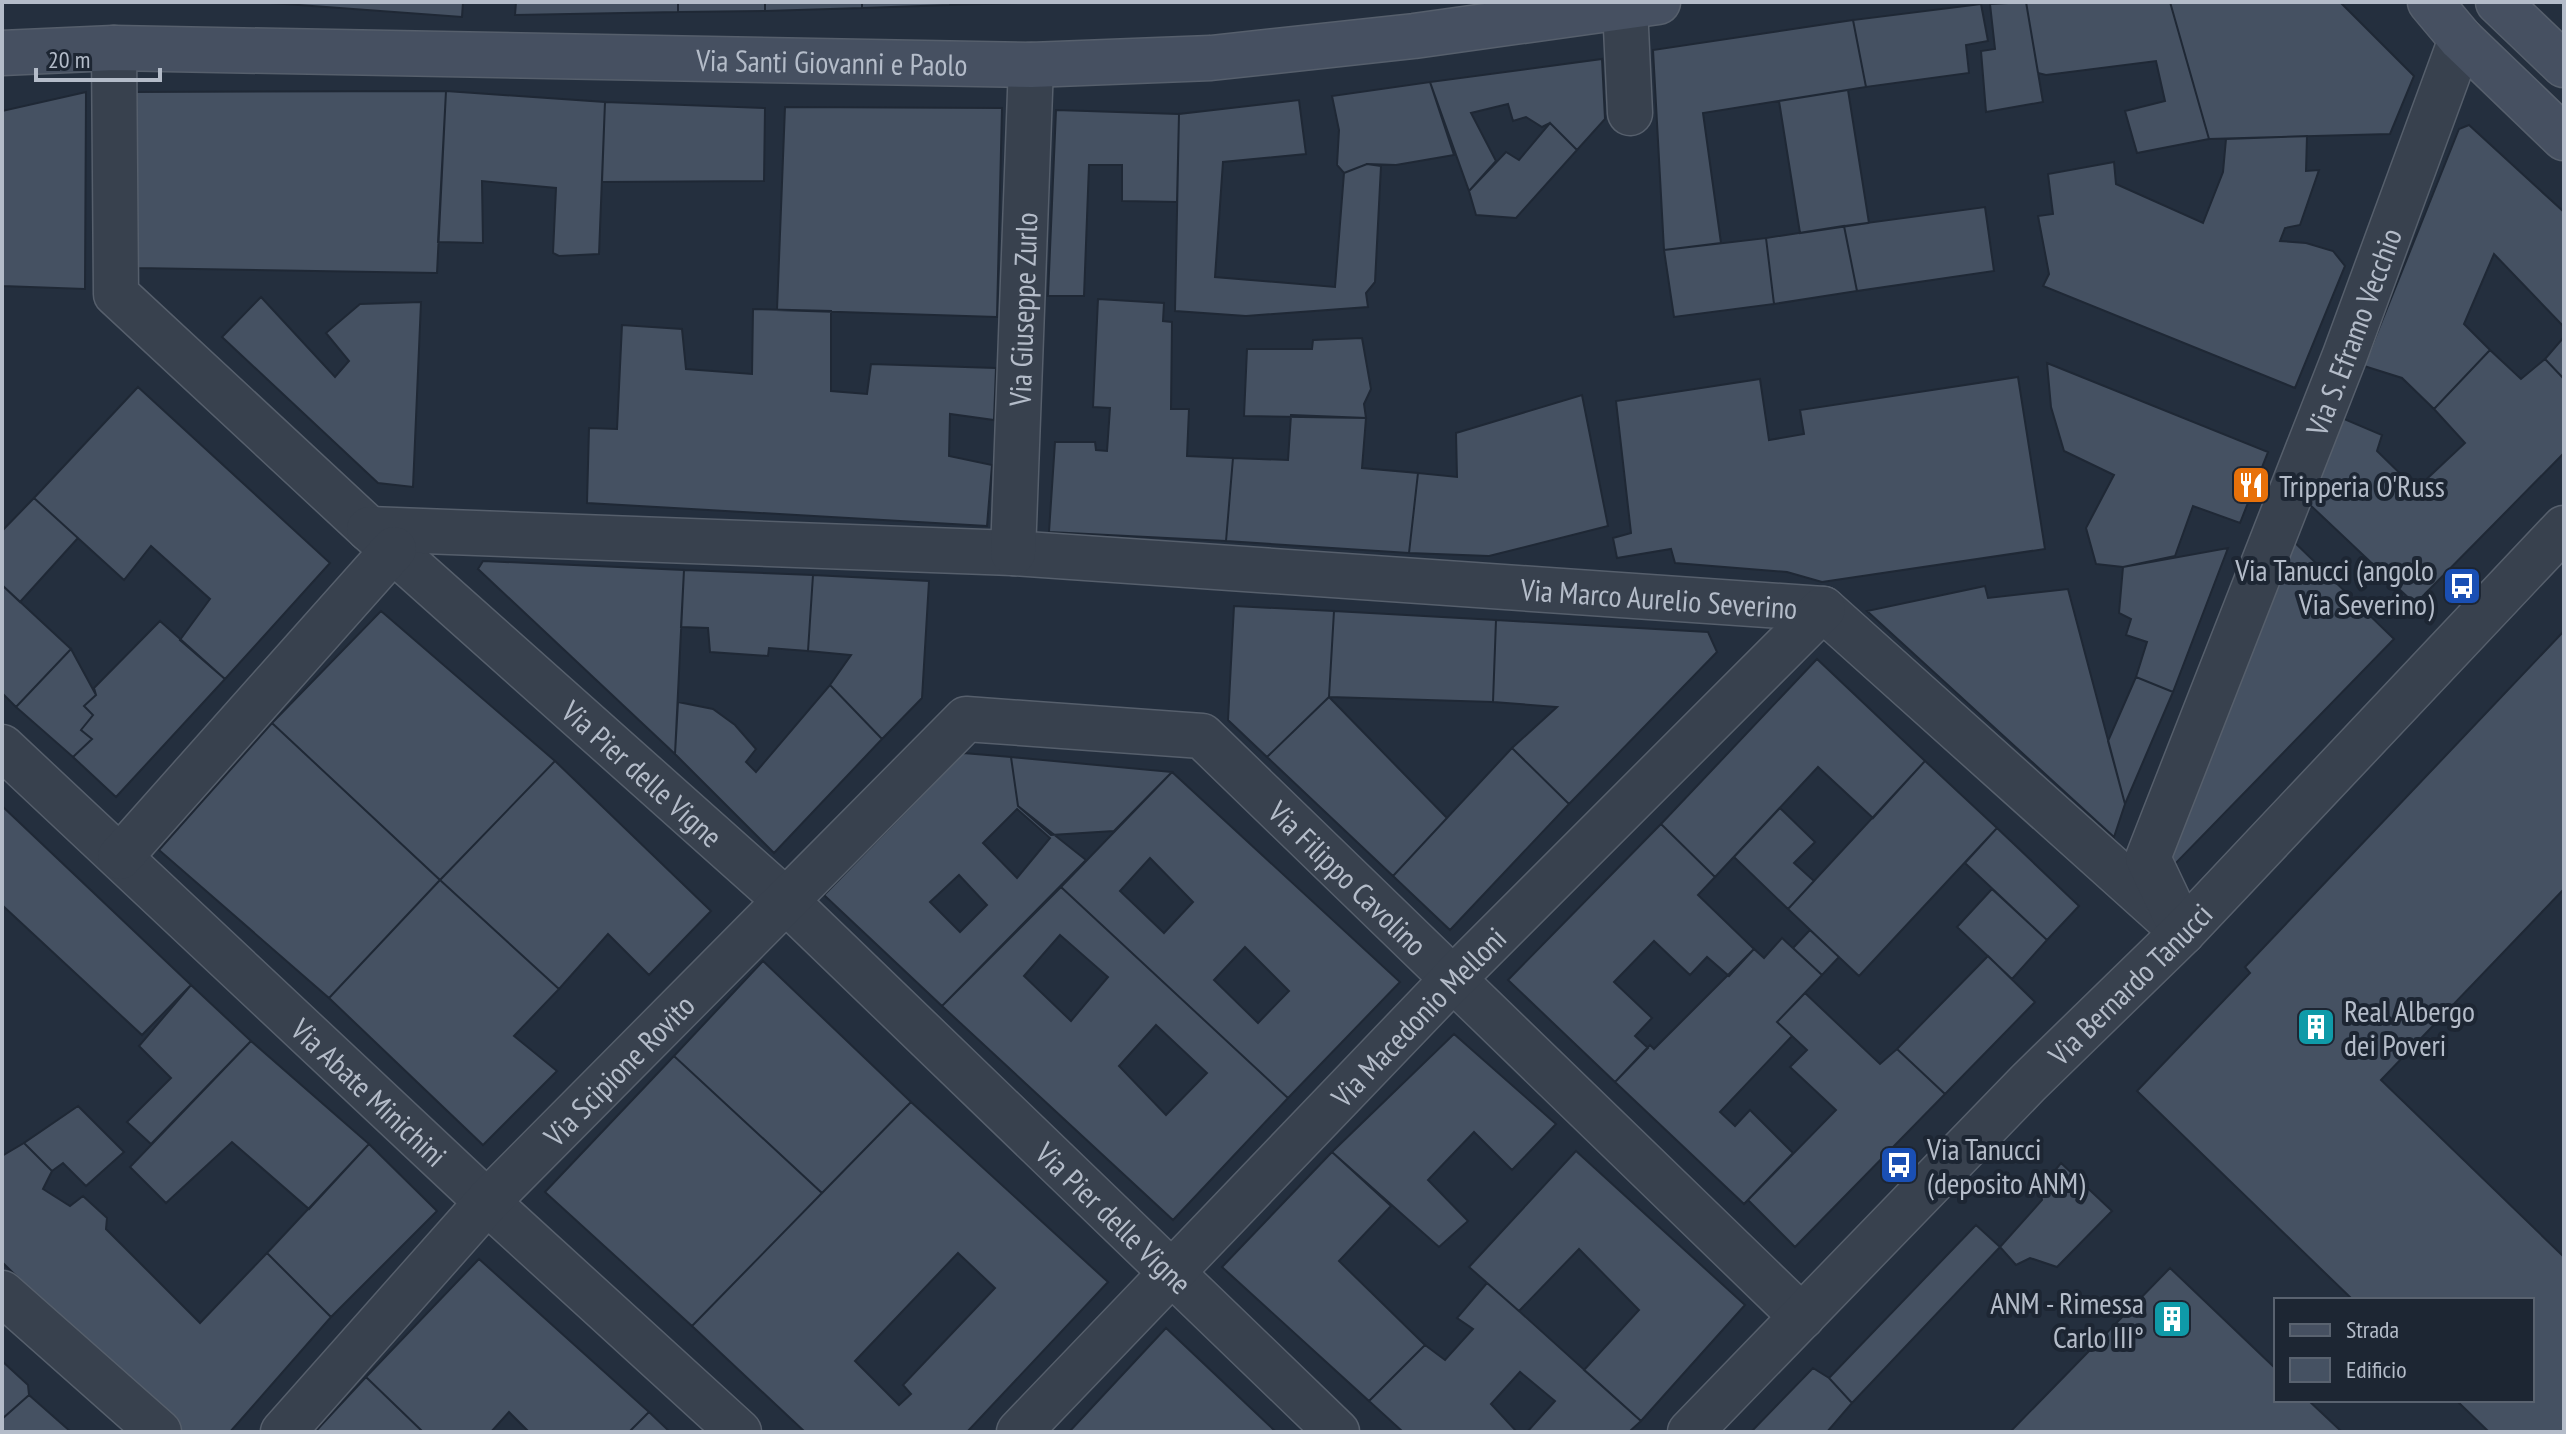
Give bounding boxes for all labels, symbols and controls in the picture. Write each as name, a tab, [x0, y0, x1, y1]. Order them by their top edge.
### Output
scale bar	[36, 32, 160, 82]
street label: Via Santi Giovanni e Paolo	[695, 39, 968, 83]
text: 20 m	[48, 44, 90, 75]
street label: Via Giuseppe Zurlo	[999, 212, 1045, 408]
street label: Via S. Eframo Vecchio	[2296, 223, 2409, 442]
restaurant icon: Tripperia O'Russ	[2230, 464, 2272, 506]
place label: Tripperia O'Russ	[2279, 466, 2445, 505]
place label: Via Tanucci (angolo Via Severino)	[2234, 550, 2434, 623]
bus stop icon: Via Tanucci (angolo Via Severino)	[2441, 565, 2483, 607]
street label: Via Marco Aurelio Severino	[1518, 569, 1799, 627]
street label: Via Pier delle Vigne	[554, 691, 731, 855]
street label: Via Filippo Cavolino	[1260, 791, 1436, 963]
street label: Via Bernardo Tanucci	[2039, 894, 2220, 1073]
street label: Via Macedonio Melloni	[1321, 918, 1514, 1115]
street label: Via Scipione Rovito	[534, 985, 702, 1154]
place label: Real Albergo dei Poveri	[2344, 991, 2475, 1064]
building icon: Real Albergo dei Poveri	[2295, 1006, 2337, 1048]
street label: Via Abate Minichini	[283, 1009, 456, 1174]
place label: Via Tanucci (deposito ANM)	[1926, 1129, 2085, 1202]
street label: Via Pier delle Vigne	[1027, 1132, 1201, 1302]
bus stop icon: Via Tanucci (deposito ANM)	[1878, 1144, 1920, 1186]
place label: ANM - Rimessa Carlo III°	[1990, 1283, 2144, 1356]
building icon: ANM - Rimessa Carlo III°	[2151, 1298, 2193, 1340]
legend	[2274, 1298, 2534, 1402]
text: Strada	[2346, 1314, 2399, 1345]
text: Edificio	[2346, 1354, 2407, 1385]

